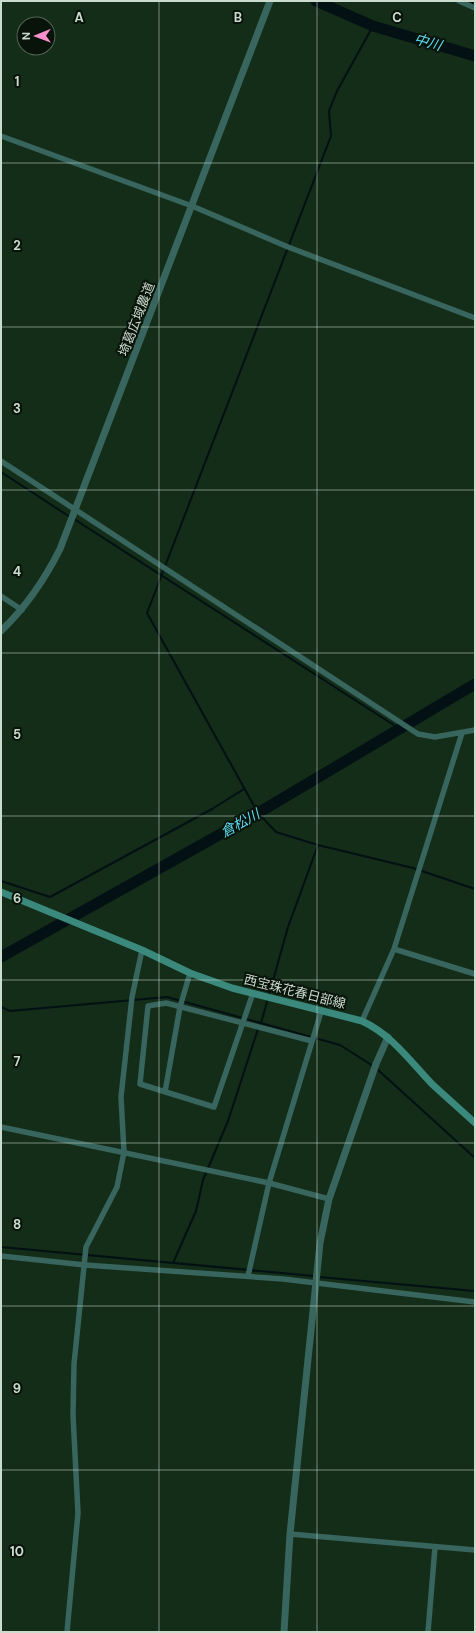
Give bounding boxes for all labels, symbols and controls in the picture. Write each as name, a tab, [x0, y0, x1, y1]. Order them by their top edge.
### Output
text: A	[74, 9, 84, 26]
text: B	[234, 9, 242, 26]
text: C	[392, 9, 402, 26]
north arrow	[16, 16, 56, 56]
water label: 中川	[412, 29, 446, 55]
text: N	[19, 32, 33, 40]
text: 1	[15, 73, 19, 90]
text: 2	[13, 237, 21, 254]
street label: 埼葛広域農道	[115, 280, 158, 359]
text: 3	[13, 400, 21, 417]
text: 4	[13, 563, 21, 580]
text: 5	[13, 726, 21, 743]
water label: 倉松川	[217, 804, 264, 841]
text: 6	[13, 890, 21, 907]
street label: 西宝珠花春日部線	[242, 971, 347, 1012]
text: 7	[14, 1053, 21, 1070]
text: 8	[13, 1216, 21, 1233]
text: 9	[13, 1380, 21, 1397]
text: 10	[10, 1543, 24, 1560]

